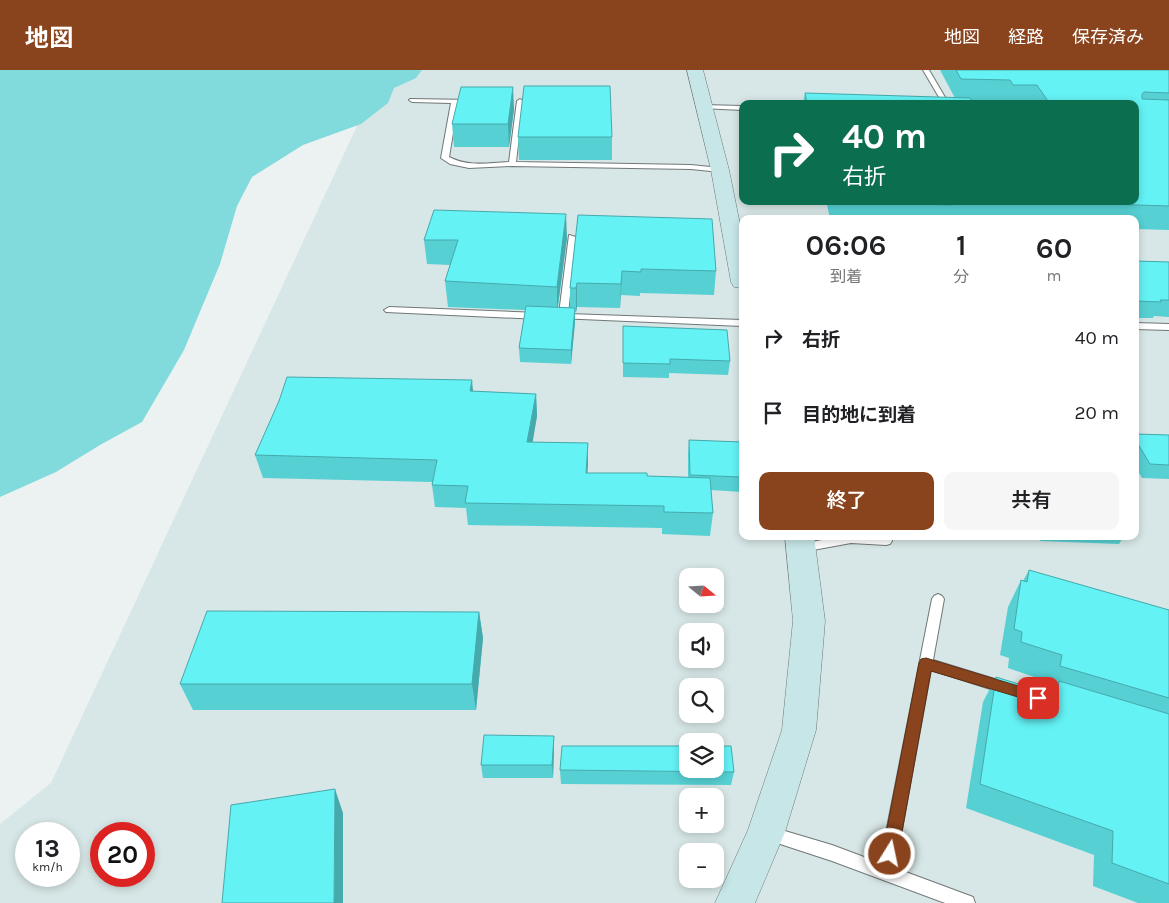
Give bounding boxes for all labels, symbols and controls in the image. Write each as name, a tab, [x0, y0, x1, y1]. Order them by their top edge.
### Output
text: 地図	[25, 24, 73, 52]
text: 地図	[944, 26, 980, 48]
text: 経路	[1008, 26, 1044, 48]
text: 保存済み	[1072, 26, 1144, 48]
text: 40 m	[842, 116, 927, 157]
icon: right	[759, 120, 824, 185]
text: 右折	[842, 164, 886, 190]
text: 06:06	[806, 227, 887, 263]
text: 1	[956, 227, 966, 263]
text: 60	[1036, 230, 1072, 266]
text: m	[1047, 266, 1062, 285]
text: 到着	[830, 267, 862, 286]
text: 分	[953, 267, 969, 286]
icon: right	[759, 324, 787, 352]
text: 40 m	[1075, 327, 1119, 349]
text: 右折	[802, 329, 840, 351]
icon: arrive	[759, 399, 787, 427]
text: 20 m	[1074, 402, 1119, 424]
text: 目的地に到着	[802, 404, 916, 426]
button: 終了	[759, 472, 934, 530]
button: 共有	[944, 472, 1119, 530]
north arrow	[679, 568, 724, 612]
map controls	[679, 568, 724, 888]
button: sound	[679, 623, 724, 668]
pin	[1017, 677, 1059, 719]
button: search	[679, 678, 724, 723]
icon: arrive	[1024, 684, 1052, 712]
button: layers	[679, 733, 724, 778]
button: +	[679, 788, 724, 833]
speed limit sign: 20	[90, 822, 155, 887]
position arrow	[863, 827, 915, 879]
text: 13	[35, 834, 60, 863]
button: −	[679, 843, 724, 888]
text: km/h	[32, 860, 63, 874]

